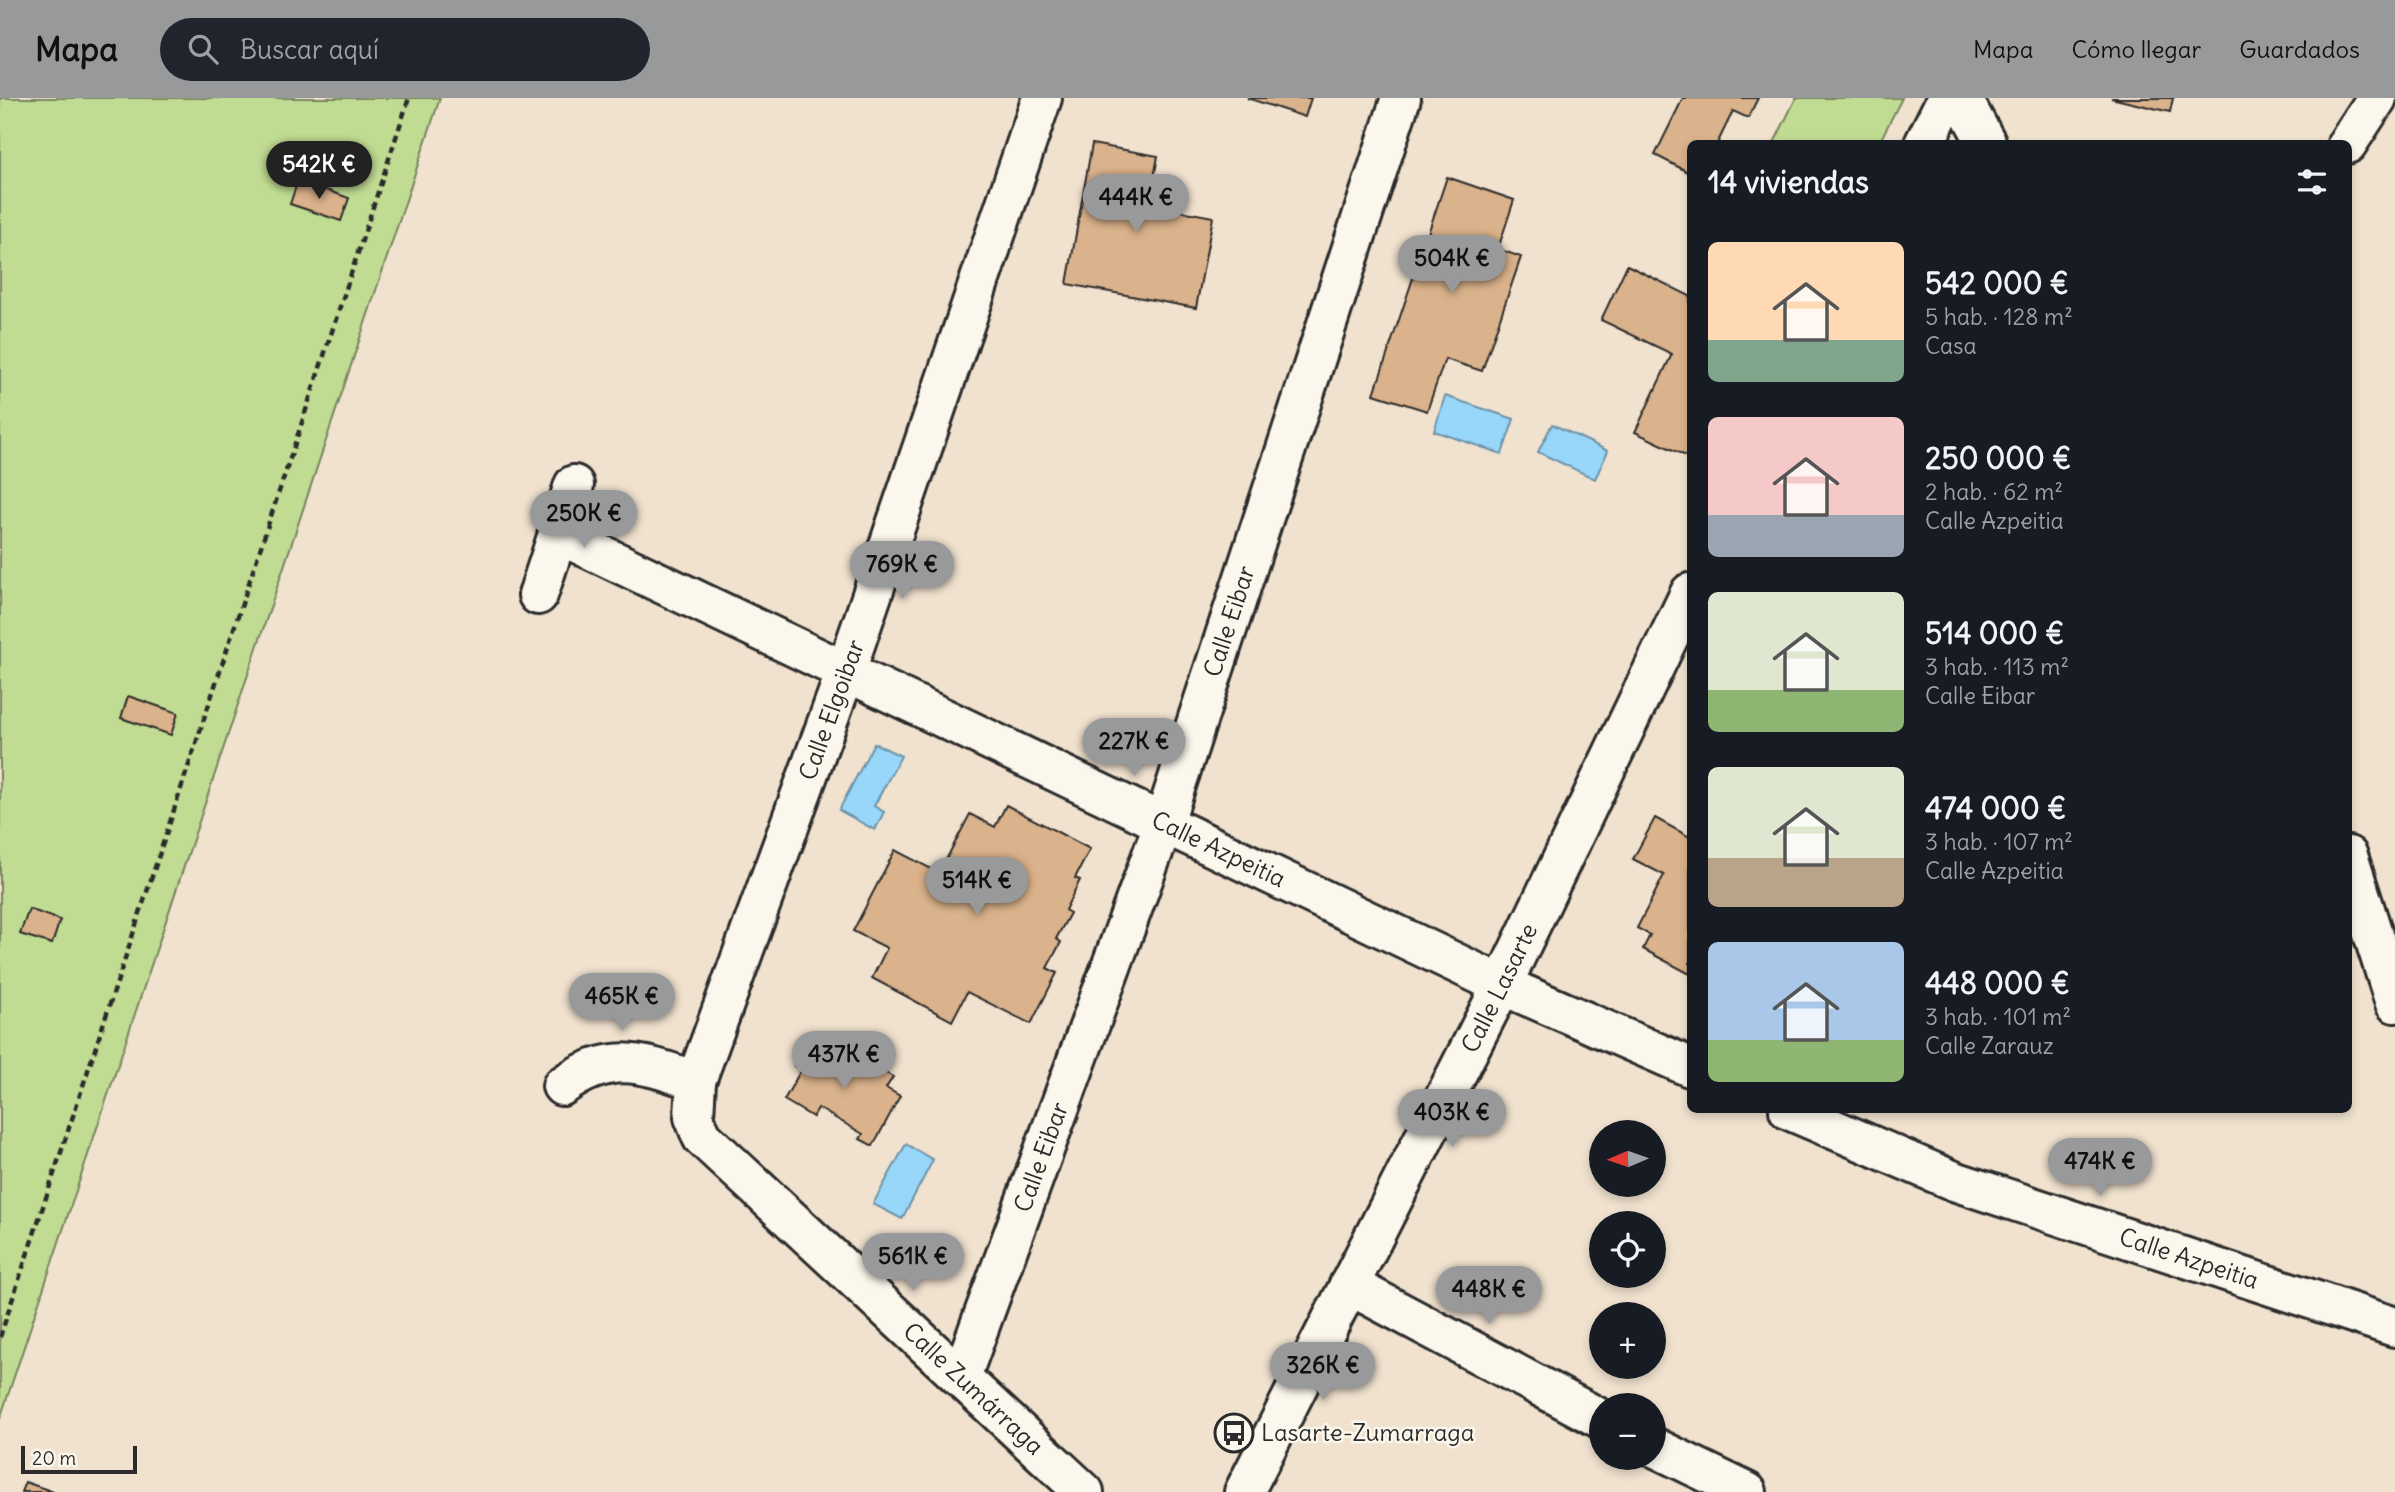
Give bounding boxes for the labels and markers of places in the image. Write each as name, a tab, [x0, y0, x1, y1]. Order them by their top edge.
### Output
pin: 542K €	[262, 141, 376, 201]
pin: 444K €	[1079, 174, 1193, 234]
pin: 504K €	[1395, 236, 1509, 295]
pin: 250K €	[527, 490, 641, 550]
pin: 769K €	[845, 542, 959, 601]
pin: 227K €	[1077, 718, 1191, 778]
pin: 514K €	[920, 858, 1034, 917]
pin: 465K €	[565, 974, 679, 1033]
pin: 437K €	[787, 1032, 901, 1091]
pin: 403K €	[1395, 1090, 1509, 1149]
pin: 474K €	[2043, 1138, 2157, 1198]
pin: 561K €	[856, 1234, 970, 1293]
pin: 448K €	[1432, 1266, 1546, 1326]
pin: 326K €	[1266, 1342, 1380, 1402]
bus stop icon: Lasarte-Zumarraga	[1213, 1412, 1255, 1454]
place label: Lasarte-Zumarraga	[1261, 1417, 1474, 1447]

